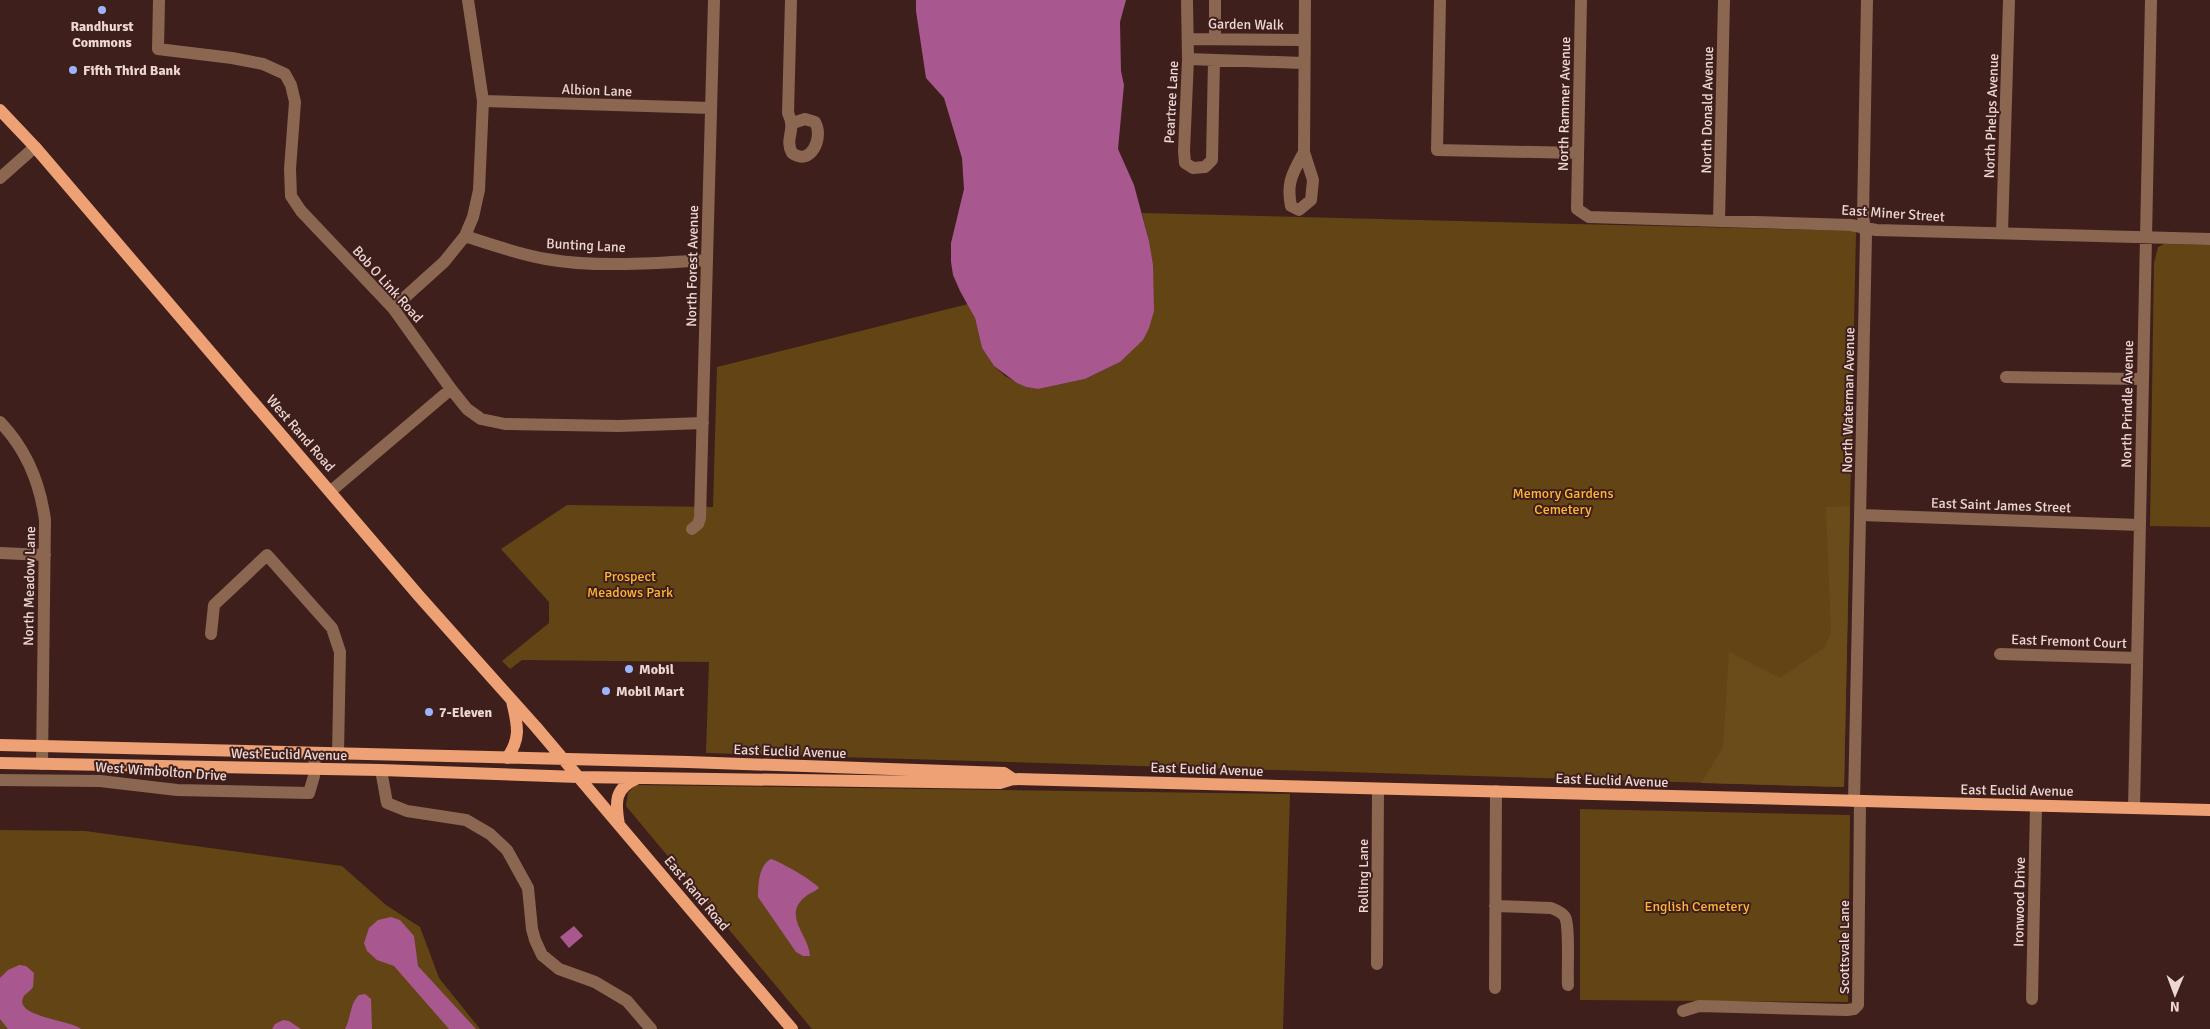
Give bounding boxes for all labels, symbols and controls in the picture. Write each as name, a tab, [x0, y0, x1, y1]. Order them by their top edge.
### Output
marker: Randhurst Commons	[96, 4, 108, 16]
street label: Garden Walk	[1208, 15, 1284, 34]
place label: Randhurst Commons	[70, 18, 134, 51]
street label: North Rammer Avenue	[1555, 37, 1574, 171]
street label: North Donald Avenue	[1698, 46, 1717, 174]
street label: North Phelps Avenue	[1981, 53, 2002, 179]
street label: Peartree Lane	[1161, 60, 1182, 144]
place label: Fifth Third Bank	[83, 62, 181, 79]
marker: Fifth Third Bank	[67, 64, 79, 76]
street label: Albion Lane	[561, 81, 633, 100]
street label: East Miner Street	[1841, 201, 1945, 226]
street label: North Forest Avenue	[683, 205, 702, 327]
street label: Bunting Lane	[546, 235, 626, 256]
street label: Bob O Link Road	[349, 243, 426, 326]
street label: North Waterman Avenue	[1839, 327, 1858, 473]
street label: North Prindle Avenue	[2118, 340, 2137, 468]
street label: West Rand Road	[263, 392, 339, 475]
park label: Memory Gardens Cemetery	[1512, 485, 1614, 518]
street label: East Saint James Street	[1931, 495, 2071, 516]
street label: North Meadow Lane	[20, 526, 39, 646]
park label: Prospect Meadows Park	[587, 568, 673, 601]
street label: East Fremont Court	[2011, 631, 2127, 652]
place label: Mobil	[639, 661, 675, 678]
marker: Mobil	[623, 663, 635, 675]
place label: Mobil Mart	[616, 683, 685, 700]
marker: Mobil Mart	[600, 685, 612, 697]
place label: 7-Eleven	[439, 704, 492, 721]
marker: 7-Eleven	[423, 706, 435, 718]
street label: East Euclid Avenue	[733, 741, 847, 762]
street label: West Euclid Avenue	[231, 745, 347, 764]
street label: West Wimbolton Drive	[95, 758, 227, 785]
street label: East Euclid Avenue	[1150, 759, 1264, 780]
street label: East Euclid Avenue	[1555, 770, 1669, 791]
street label: East Euclid Avenue	[1960, 781, 2074, 800]
street label: Rolling Lane	[1355, 839, 1372, 913]
street label: East Rand Road	[660, 852, 733, 934]
street label: Ironwood Drive	[2010, 857, 2029, 947]
park label: English Cemetery	[1645, 898, 1750, 915]
street label: Scottsvale Lane	[1836, 900, 1853, 994]
north arrow	[2150, 969, 2200, 1019]
text: N	[2170, 998, 2180, 1015]

